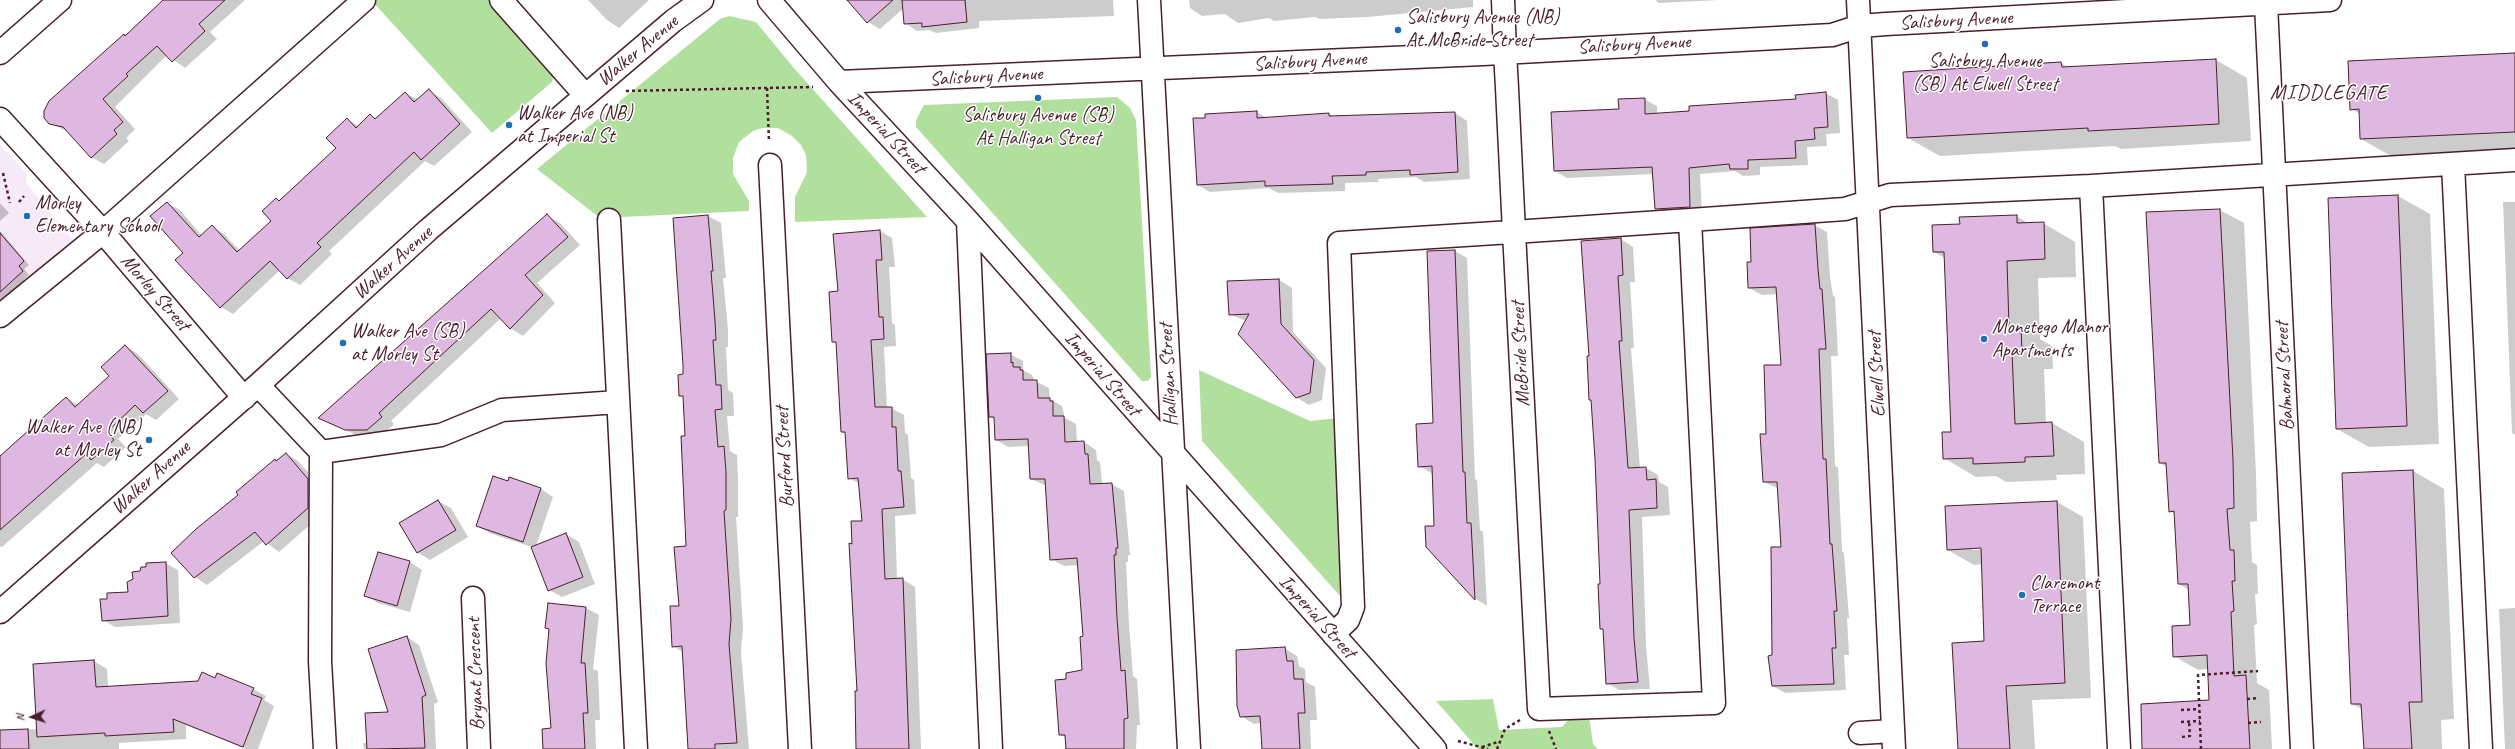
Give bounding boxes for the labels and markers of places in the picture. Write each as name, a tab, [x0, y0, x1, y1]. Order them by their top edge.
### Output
place label: Salisbury Avenue (NB) At McBride Street	[1406, 6, 1559, 53]
marker: Salisbury Avenue (NB) At McBride Street	[1393, 25, 1403, 35]
marker: Salisbury Avenue (SB) At Elwell Street	[1980, 39, 1990, 49]
place label: Salisbury Avenue (SB) At Elwell Street	[1912, 50, 2058, 97]
marker: Salisbury Avenue (SB) At Halligan Street	[1033, 93, 1043, 103]
place label: Walker Ave (NB) at Imperial St	[517, 102, 633, 149]
place label: Salisbury Avenue (SB) At Halligan Street	[962, 104, 1114, 151]
marker: Walker Ave (NB) at Imperial St	[504, 120, 514, 130]
place label: Morley Elementary School	[35, 192, 160, 239]
marker: Morley Elementary School	[22, 211, 32, 221]
place label: Monetego Manor Apartments	[1992, 316, 2107, 363]
place label: Walker Ave (SB) at Morley St	[351, 320, 464, 367]
marker: Monetego Manor Apartments	[1979, 334, 1989, 344]
marker: Walker Ave (SB) at Morley St	[338, 338, 348, 348]
place label: Walker Ave (NB) at Morley St	[25, 416, 141, 463]
marker: Walker Ave (NB) at Morley St	[144, 435, 154, 445]
place label: Claremont Terrace	[2030, 572, 2099, 619]
marker: Claremont Terrace	[2017, 590, 2027, 600]

